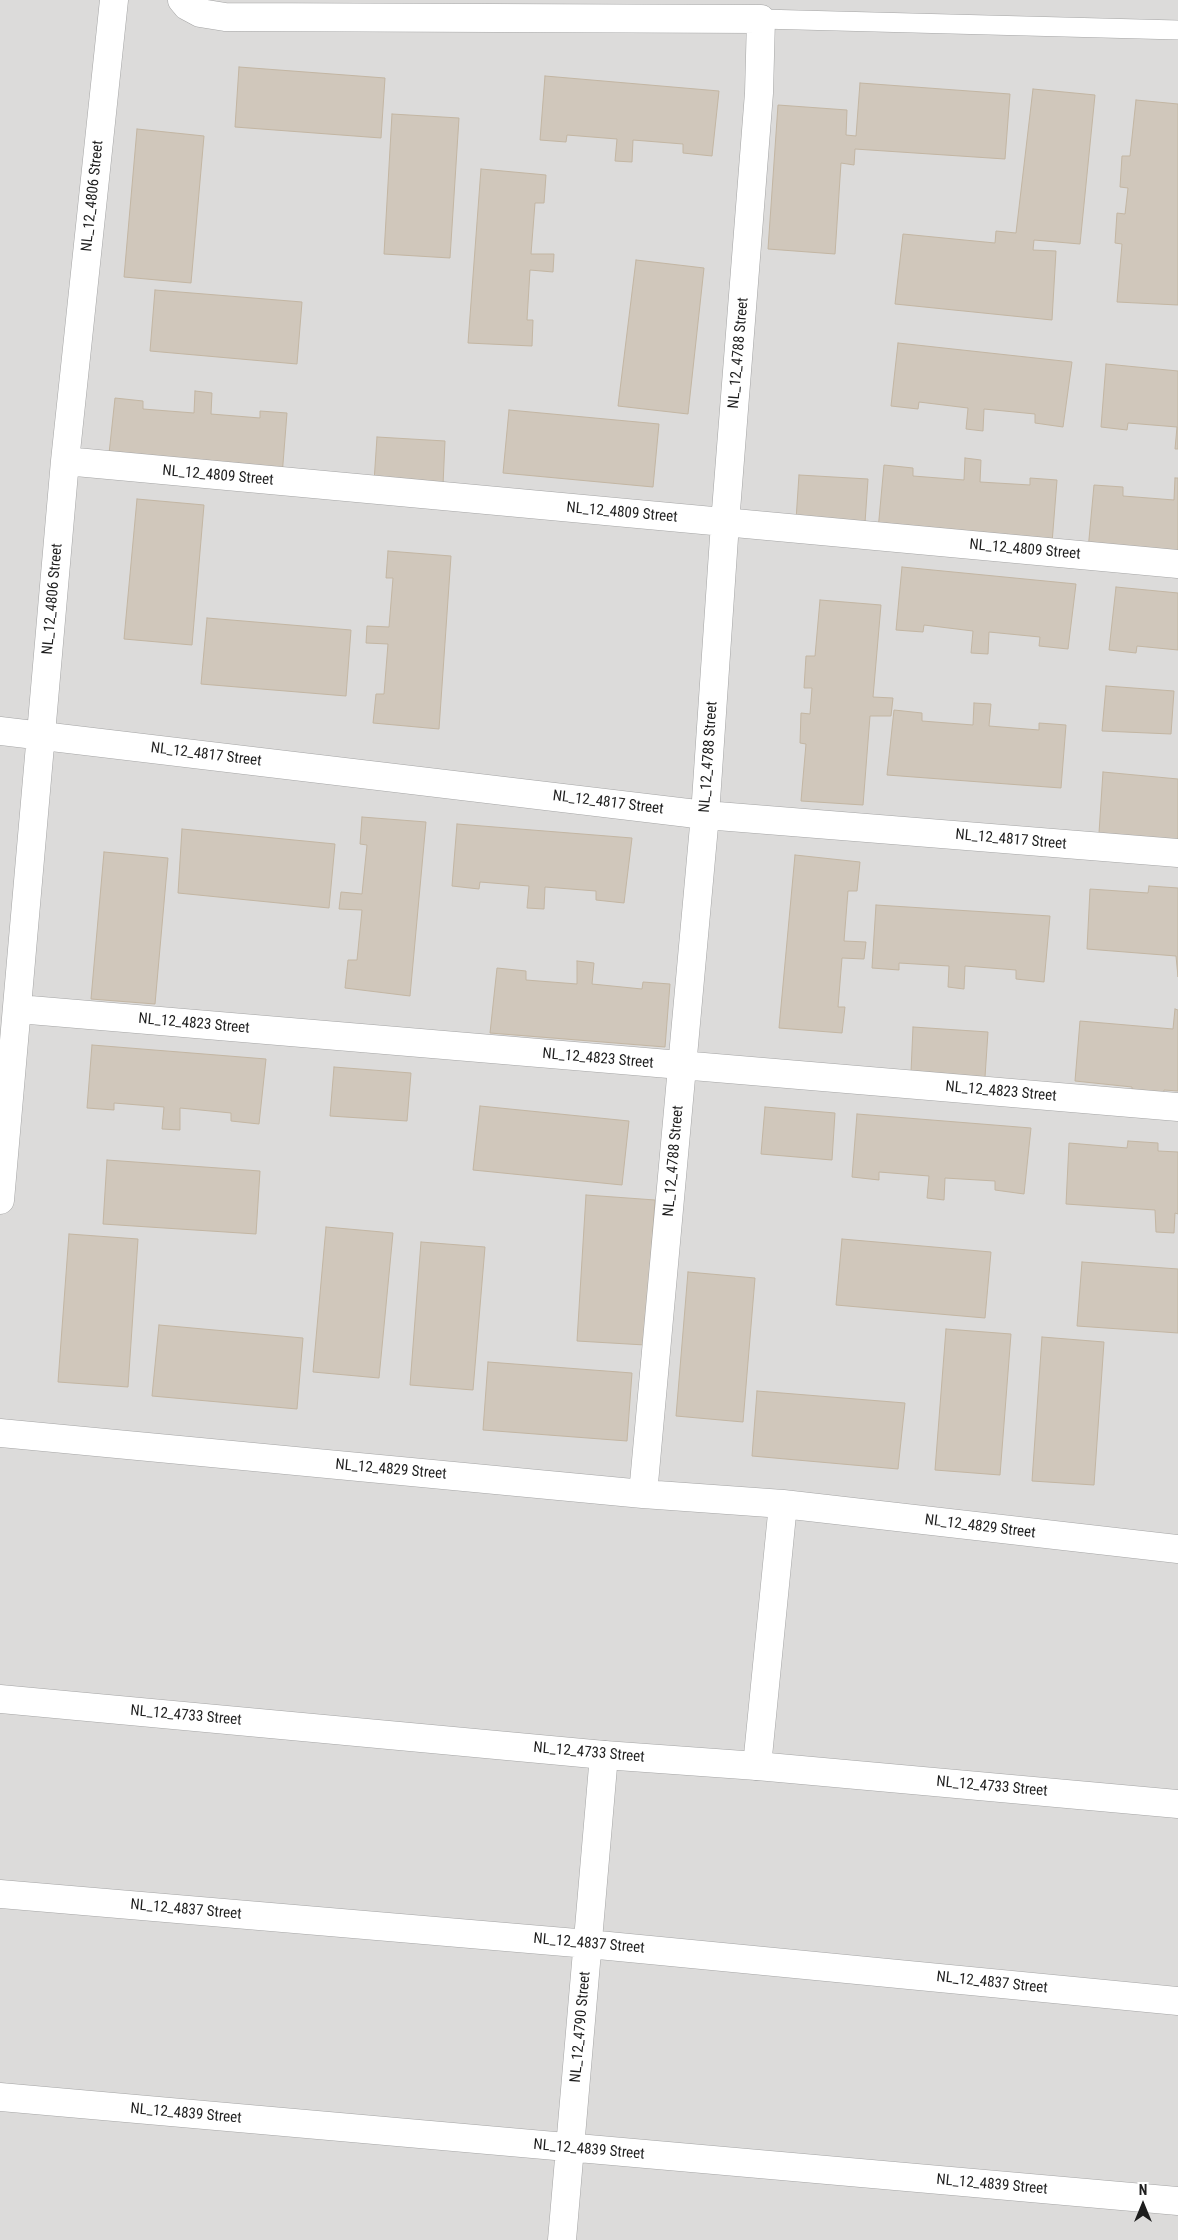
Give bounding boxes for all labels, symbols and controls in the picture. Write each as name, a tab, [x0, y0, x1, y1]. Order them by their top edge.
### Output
street label: NL_12_4806 Street	[78, 140, 108, 252]
street label: NL_12_4788 Street	[725, 297, 753, 409]
street label: NL_12_4809 Street	[162, 462, 274, 490]
street label: NL_12_4809 Street	[566, 499, 678, 527]
street label: NL_12_4809 Street	[969, 536, 1081, 564]
street label: NL_12_4806 Street	[39, 543, 67, 655]
street label: NL_12_4788 Street	[696, 701, 722, 813]
street label: NL_12_4817 Street	[150, 739, 262, 771]
street label: NL_12_4817 Street	[552, 787, 664, 819]
street label: NL_12_4817 Street	[955, 826, 1067, 854]
street label: NL_12_4823 Street	[138, 1010, 250, 1038]
street label: NL_12_4823 Street	[542, 1045, 654, 1073]
street label: NL_12_4823 Street	[945, 1078, 1057, 1106]
street label: NL_12_4788 Street	[660, 1105, 688, 1217]
street label: NL_12_4829 Street	[335, 1456, 447, 1484]
street label: NL_12_4829 Street	[924, 1511, 1036, 1543]
street label: NL_12_4733 Street	[130, 1702, 242, 1730]
street label: NL_12_4733 Street	[533, 1739, 645, 1767]
street label: NL_12_4733 Street	[936, 1773, 1048, 1801]
street label: NL_12_4837 Street	[130, 1896, 242, 1924]
street label: NL_12_4837 Street	[533, 1930, 645, 1958]
street label: NL_12_4837 Street	[936, 1968, 1048, 1998]
street label: NL_12_4790 Street	[567, 1971, 595, 2083]
street label: NL_12_4839 Street	[130, 2100, 242, 2128]
street label: NL_12_4839 Street	[533, 2136, 645, 2164]
street label: NL_12_4839 Street	[936, 2171, 1048, 2199]
north arrow	[1118, 2180, 1168, 2230]
text: N	[1139, 2182, 1147, 2198]

